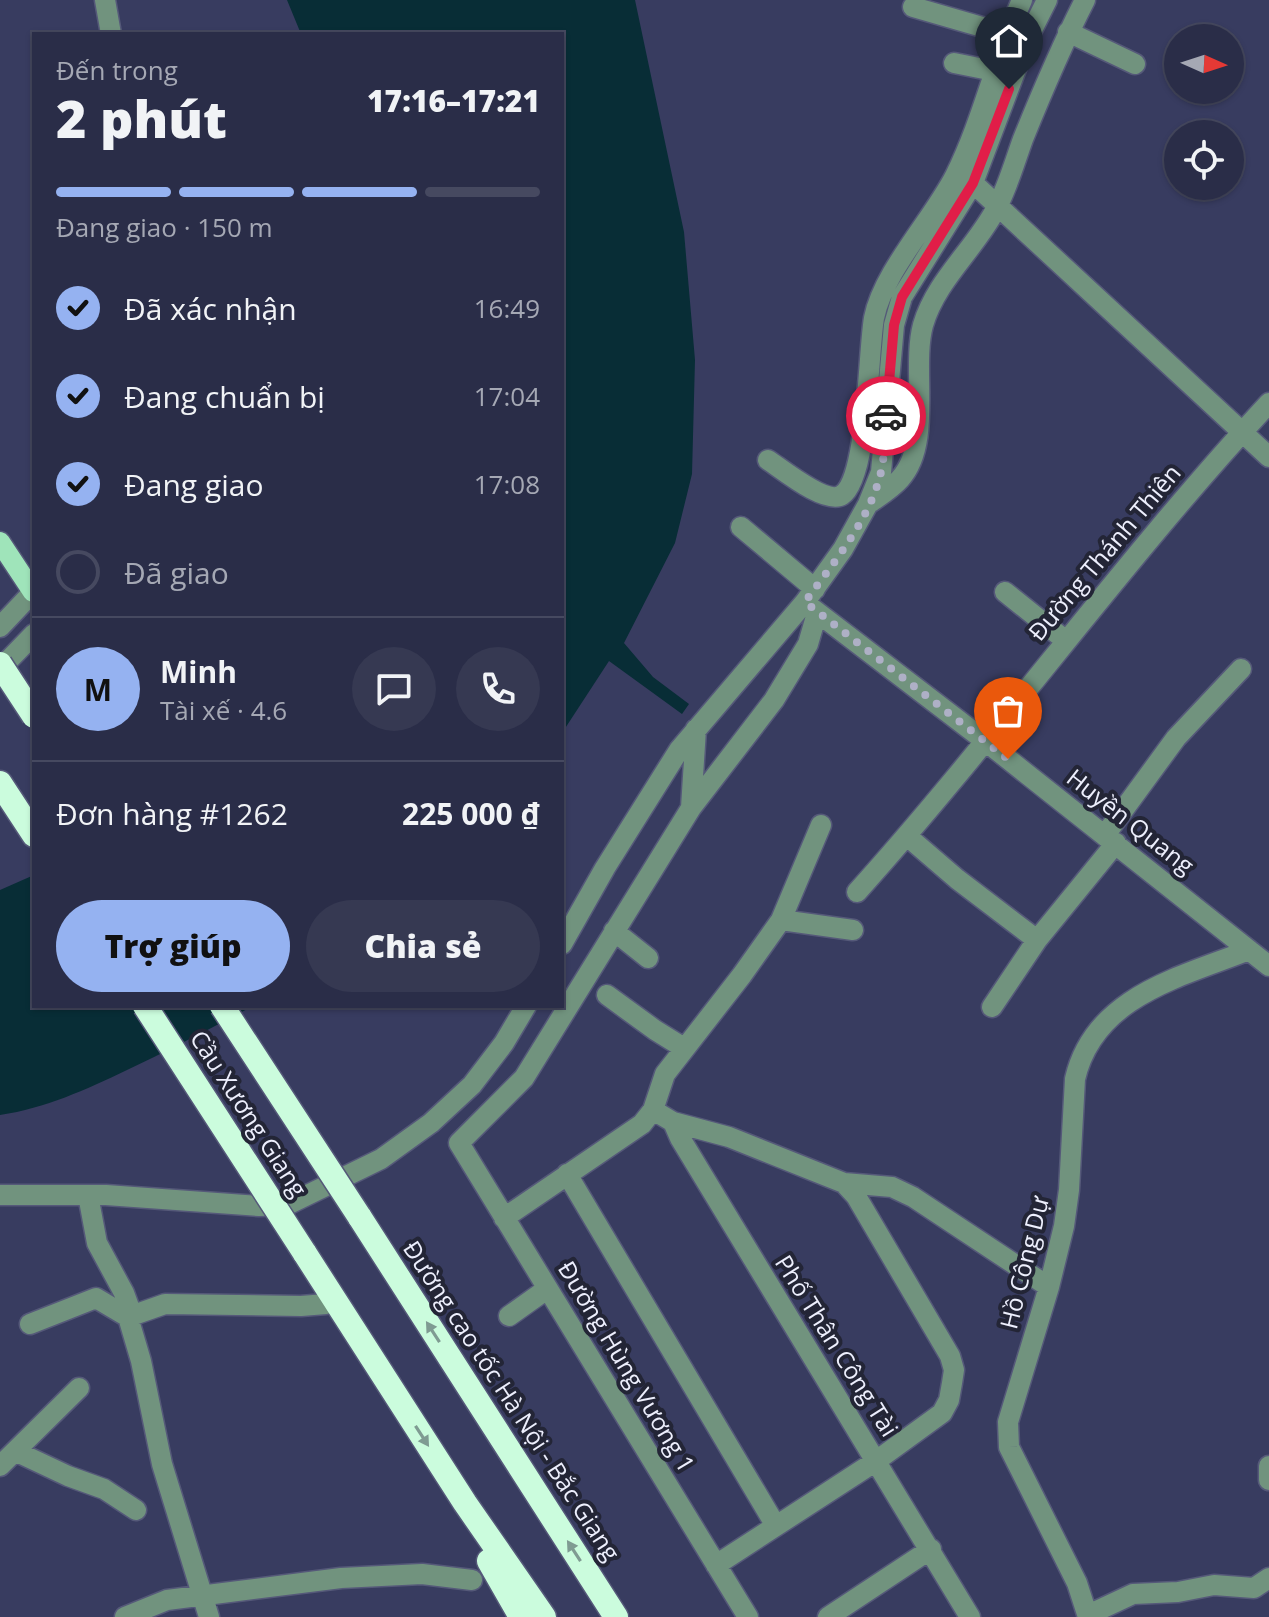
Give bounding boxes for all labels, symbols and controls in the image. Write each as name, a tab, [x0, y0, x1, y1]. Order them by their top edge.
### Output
pin	[975, 7, 1043, 89]
icon: home	[987, 19, 1031, 63]
north arrow	[1164, 24, 1244, 104]
map controls	[1164, 24, 1244, 200]
text: Đến trong	[56, 52, 178, 88]
text: 17:16–17:21	[367, 80, 540, 121]
text: 2 phút	[56, 82, 227, 153]
button: locate	[1164, 120, 1244, 200]
text: Đang giao · 150 m	[56, 209, 273, 245]
icon: check	[56, 286, 100, 330]
text: Đã xác nhận	[124, 288, 297, 329]
text: 16:49	[474, 290, 540, 326]
icon: check	[56, 374, 100, 418]
text: Đang chuẩn bị	[124, 376, 325, 417]
courier	[846, 376, 926, 456]
text: 17:04	[474, 378, 540, 414]
icon: car	[864, 394, 908, 438]
street label: Đường Thánh Thiên	[1020, 457, 1188, 647]
icon: check	[56, 462, 100, 506]
text: Đang giao	[124, 464, 264, 505]
text: 17:08	[474, 466, 540, 502]
text: Đã giao	[124, 552, 229, 593]
button: chat	[352, 647, 436, 731]
button: phone	[456, 647, 540, 731]
text: Minh	[160, 651, 237, 692]
text: M	[84, 669, 112, 710]
pin	[974, 677, 1042, 759]
icon: bag	[986, 689, 1030, 733]
text: Tài xế · 4.6	[160, 692, 287, 728]
street label: Huyền Quang	[1060, 761, 1202, 881]
text: Đơn hàng #1262	[56, 793, 288, 834]
text: 225 000 ₫	[402, 793, 540, 834]
button: Trợ giúp	[56, 900, 290, 992]
button: Chia sẻ	[306, 900, 540, 992]
street label: Cầu Xương Giang	[183, 1024, 315, 1203]
street label: Hồ Công Dự	[991, 1192, 1056, 1332]
street label: Đường cao tốc Hà Nội - Bắc Giang	[396, 1234, 628, 1567]
street label: Phố Thân Công Tài	[768, 1248, 906, 1442]
street label: Đường Hùng Vương 1	[551, 1254, 703, 1478]
one-way arrow	[426, 1322, 441, 1343]
one-way arrow	[414, 1425, 429, 1446]
one-way arrow	[566, 1541, 581, 1562]

